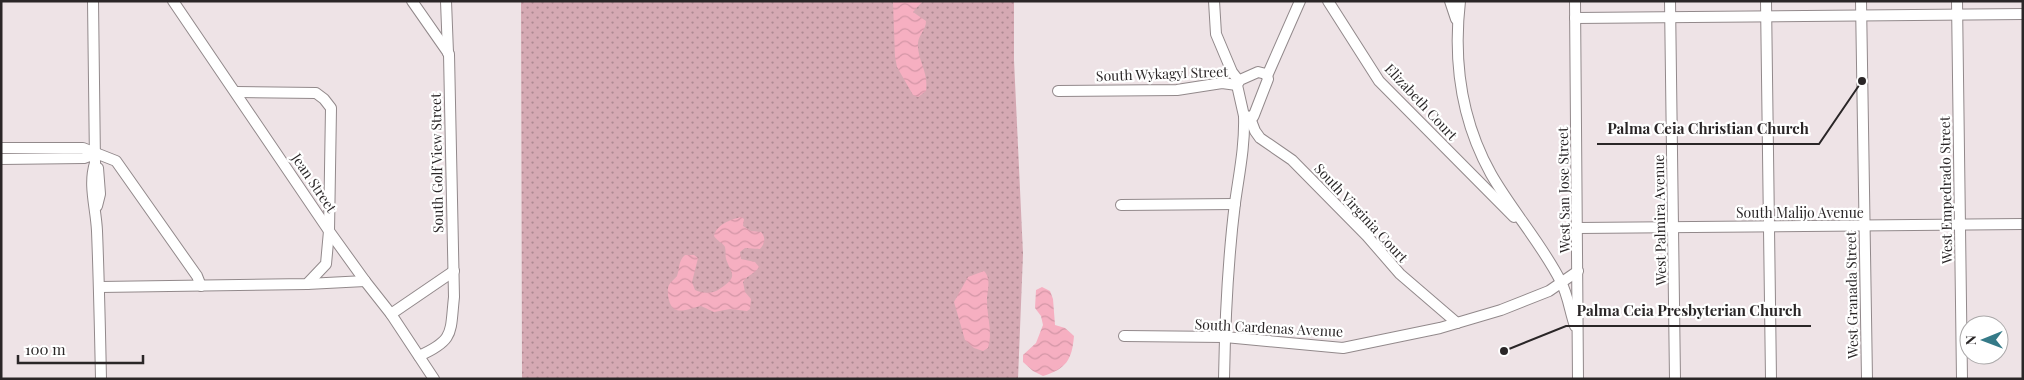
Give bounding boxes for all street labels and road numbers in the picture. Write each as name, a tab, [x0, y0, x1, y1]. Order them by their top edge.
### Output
street label: Elizabeth Court	[1381, 59, 1463, 145]
street label: South Wykagyl Street	[1096, 62, 1229, 85]
street label: South Golf View Street	[426, 92, 447, 233]
street label: West Empedrado Street	[1935, 115, 1956, 265]
street label: West San Jose Street	[1553, 126, 1574, 254]
street label: Jean Street	[287, 148, 342, 217]
street label: West Palmira Avenue	[1649, 154, 1670, 287]
street label: South Virginia Court	[1310, 159, 1413, 267]
street label: South Malijo Avenue	[1736, 203, 1864, 222]
street label: West Granada Street	[1841, 230, 1862, 360]
street label: South Cardenas Avenue	[1194, 314, 1344, 341]

